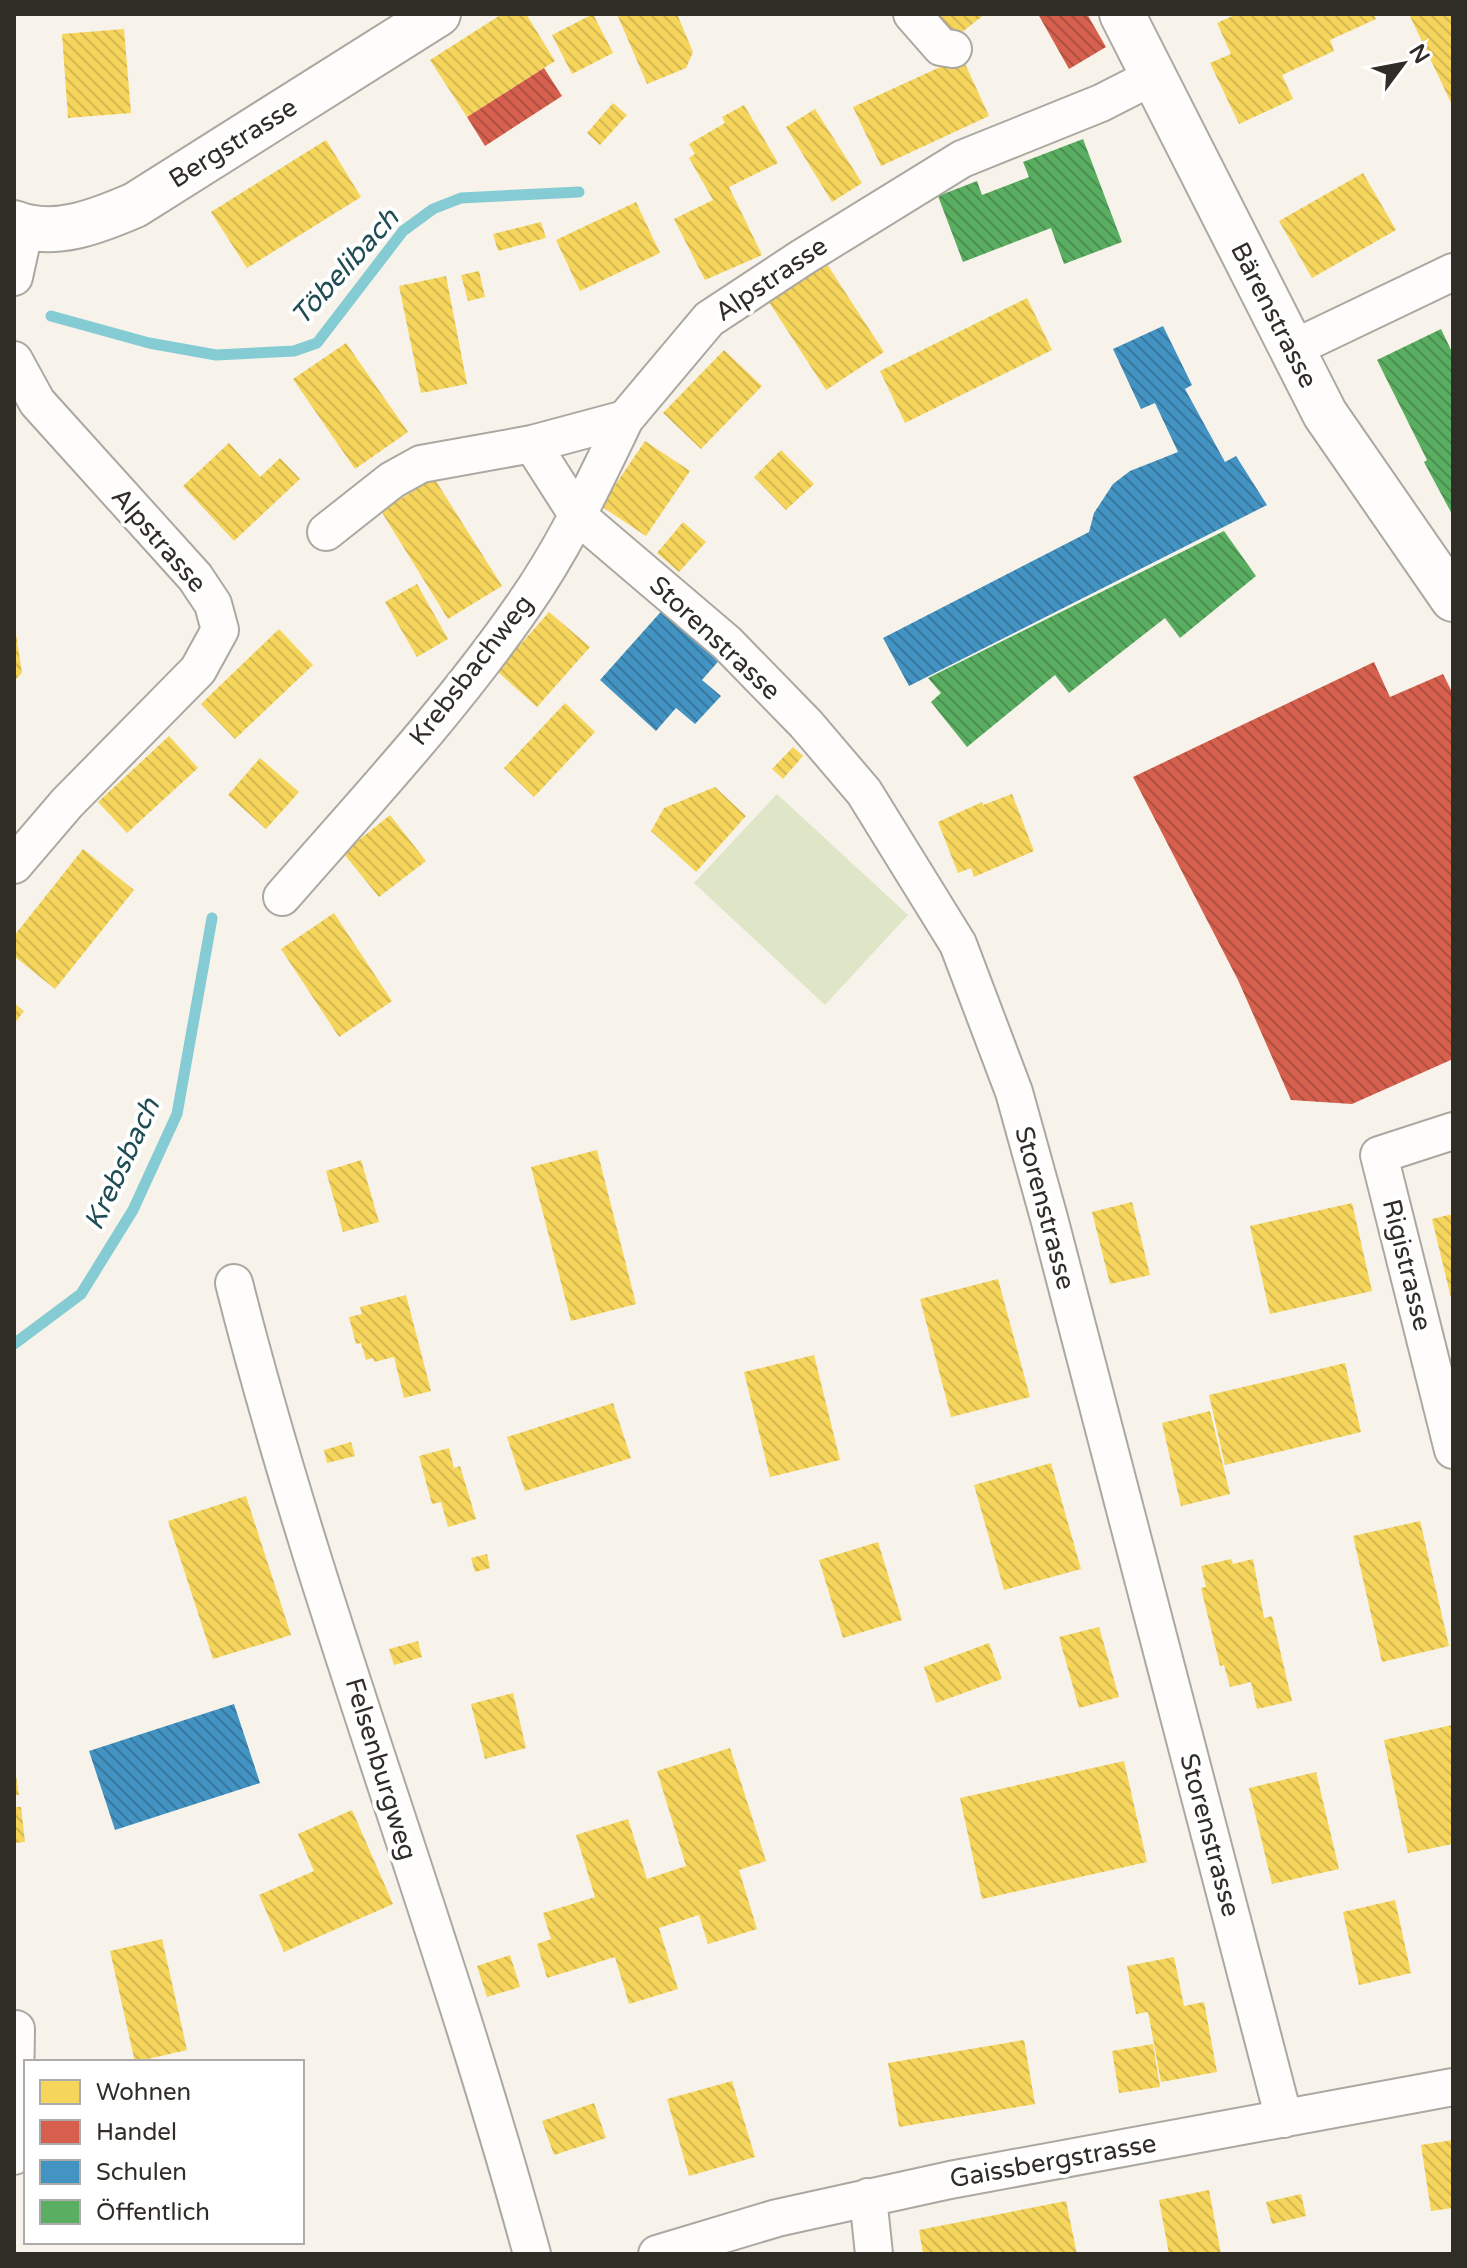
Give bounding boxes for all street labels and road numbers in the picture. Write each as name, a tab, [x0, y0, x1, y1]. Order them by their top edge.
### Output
street label: Bergstrasse	[163, 91, 303, 195]
street label: Alpstrasse	[709, 230, 833, 328]
street label: Bärenstrasse	[1224, 237, 1324, 393]
street label: Alpstrasse	[105, 481, 213, 599]
street label: Storenstrasse	[643, 569, 787, 707]
street label: Krebsbachweg	[403, 589, 539, 751]
street label: Storenstrasse	[1008, 1123, 1082, 1293]
street label: Rigistrasse	[1376, 1196, 1438, 1334]
street label: Felsenburgweg	[339, 1674, 423, 1864]
street label: Storenstrasse	[1173, 1750, 1247, 1920]
street label: Gaissbergstrasse	[947, 2128, 1159, 2194]

